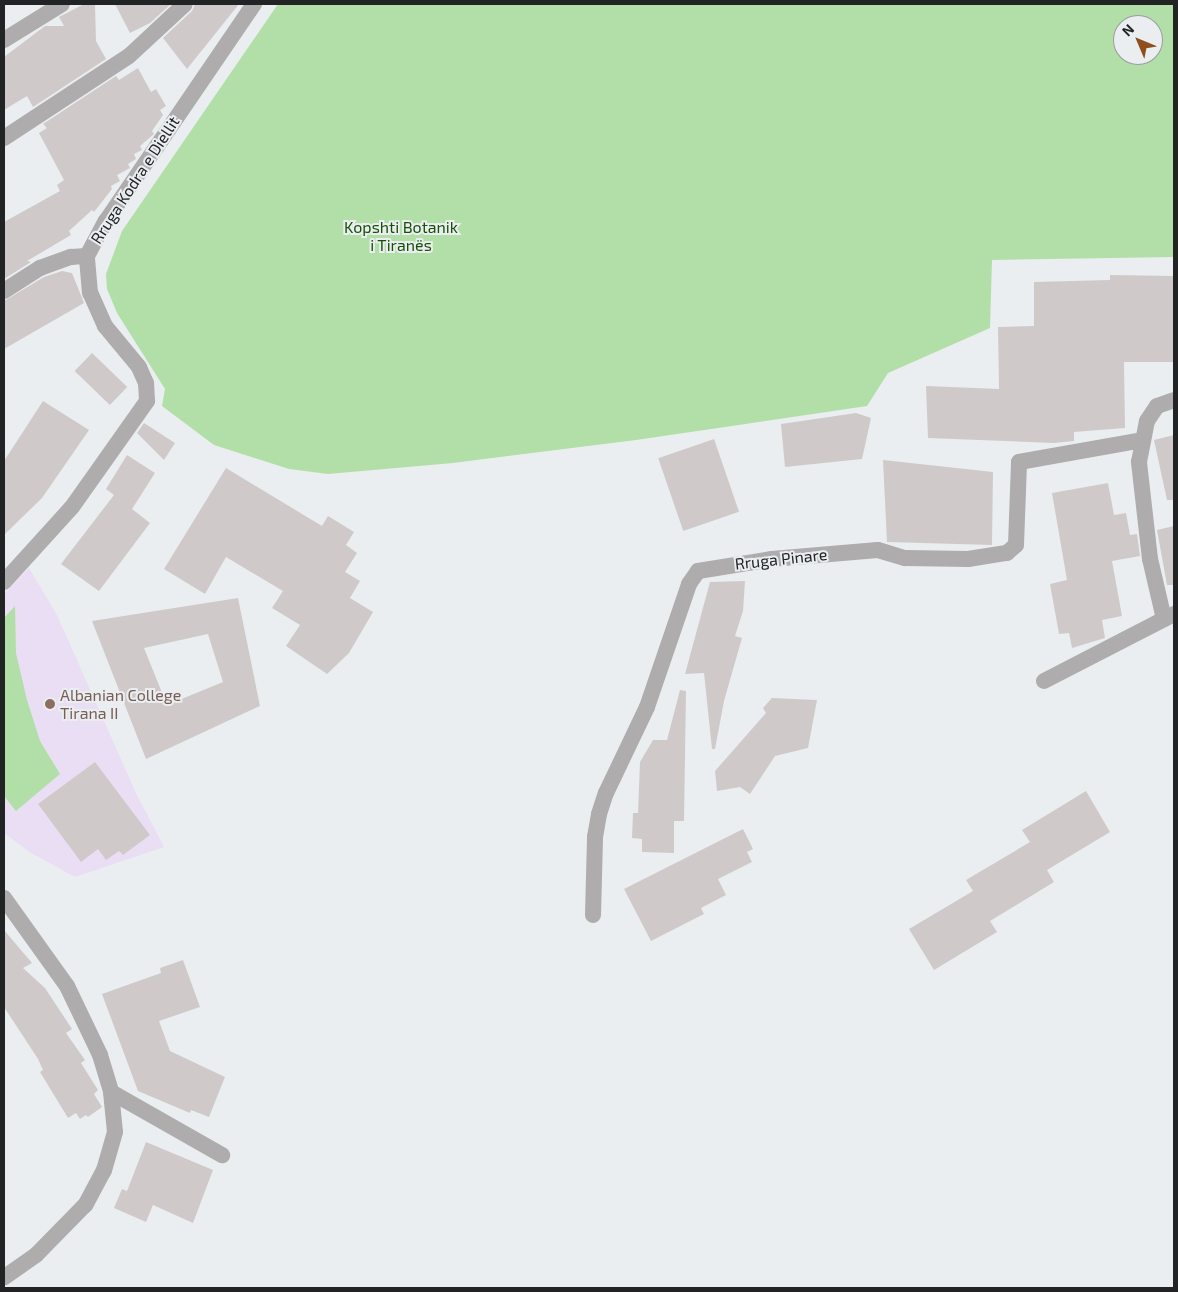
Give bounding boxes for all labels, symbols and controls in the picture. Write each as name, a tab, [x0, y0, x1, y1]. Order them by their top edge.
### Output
north arrow	[1113, 15, 1163, 65]
text: N	[1118, 20, 1137, 39]
street label: Rruga Kodra e Diellit	[87, 113, 183, 247]
park label: Kopshti Botanik i Tiranës	[344, 217, 458, 255]
street label: Rruga Pinare	[734, 545, 828, 573]
place label: Albanian College Tirana II	[60, 685, 181, 723]
marker: Albanian College Tirana II	[44, 698, 56, 710]

